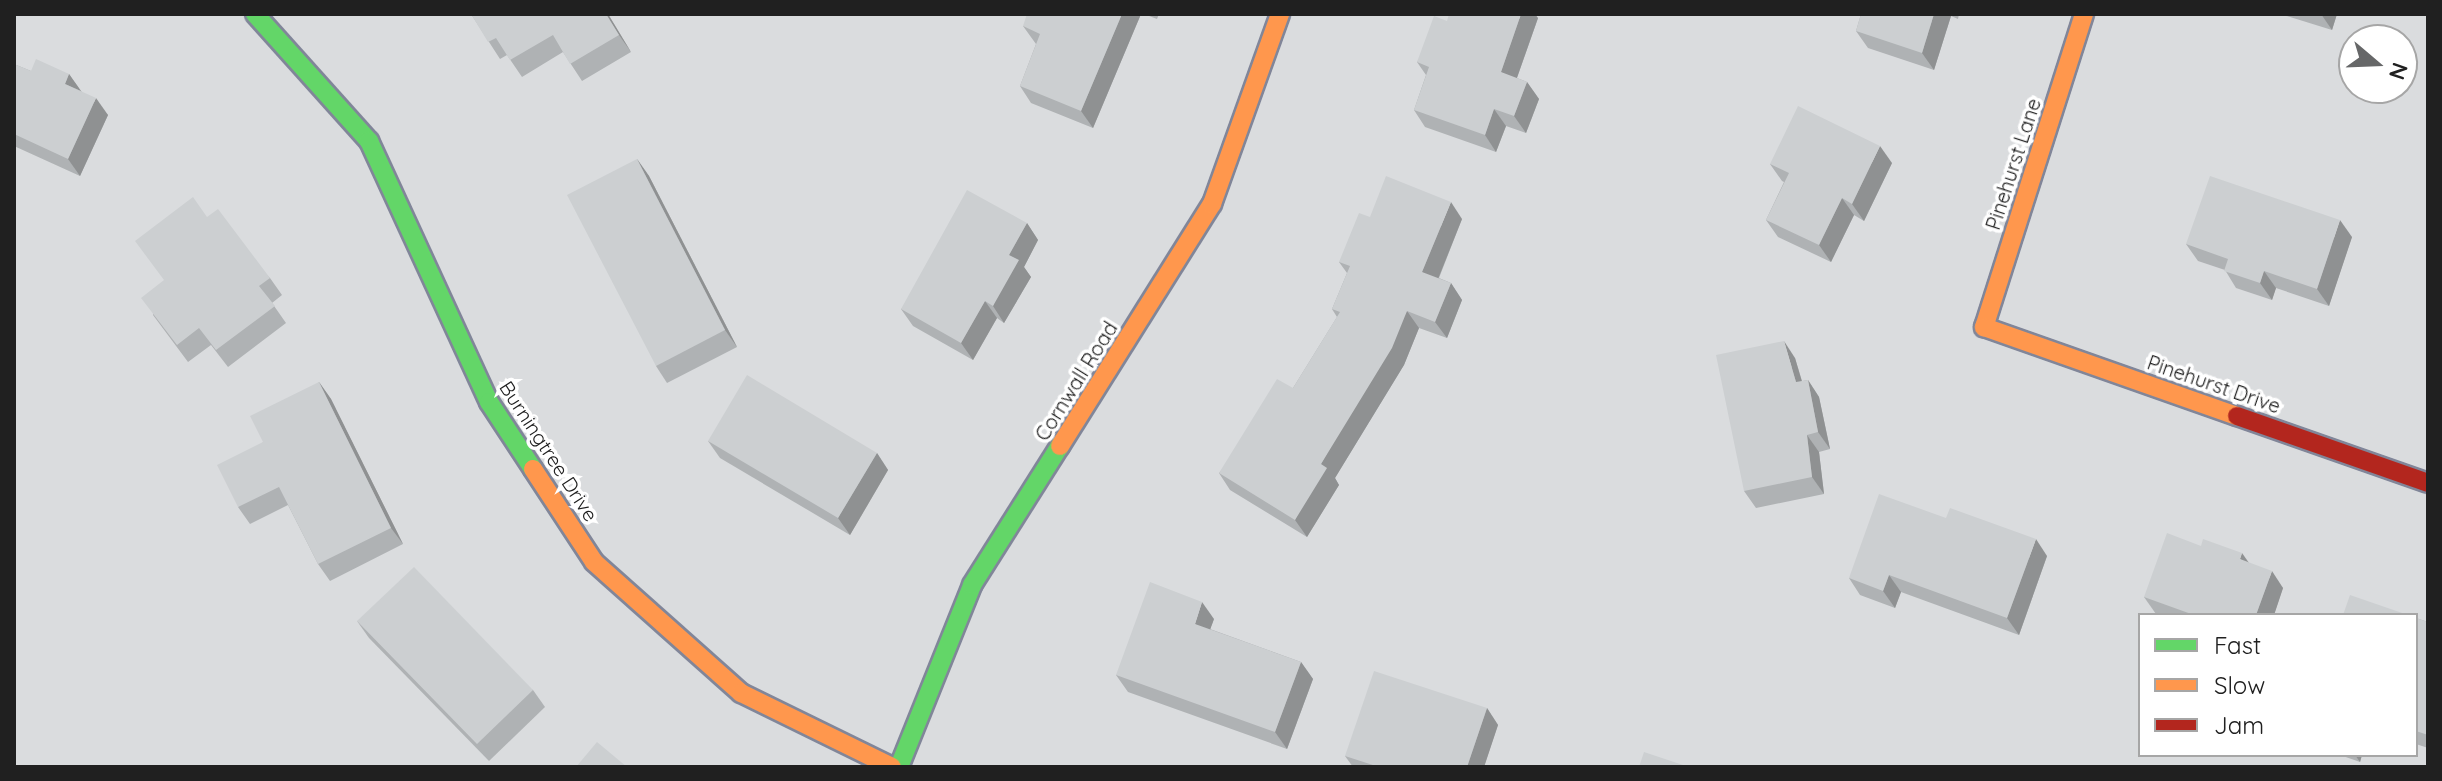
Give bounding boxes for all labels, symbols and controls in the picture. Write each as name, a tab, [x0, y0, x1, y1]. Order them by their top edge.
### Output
north arrow	[2338, 24, 2418, 104]
text: N	[2383, 59, 2415, 83]
street label: Pinehurst Lane	[1980, 95, 2046, 233]
street label: Cornwall Road	[1030, 317, 1122, 445]
street label: Pinehurst Drive	[2144, 350, 2284, 418]
street label: Burningtree Drive	[495, 376, 603, 526]
legend	[2138, 613, 2418, 757]
text: Fast	[2214, 630, 2261, 660]
text: Slow	[2214, 670, 2265, 700]
text: Jam	[2214, 710, 2264, 740]

